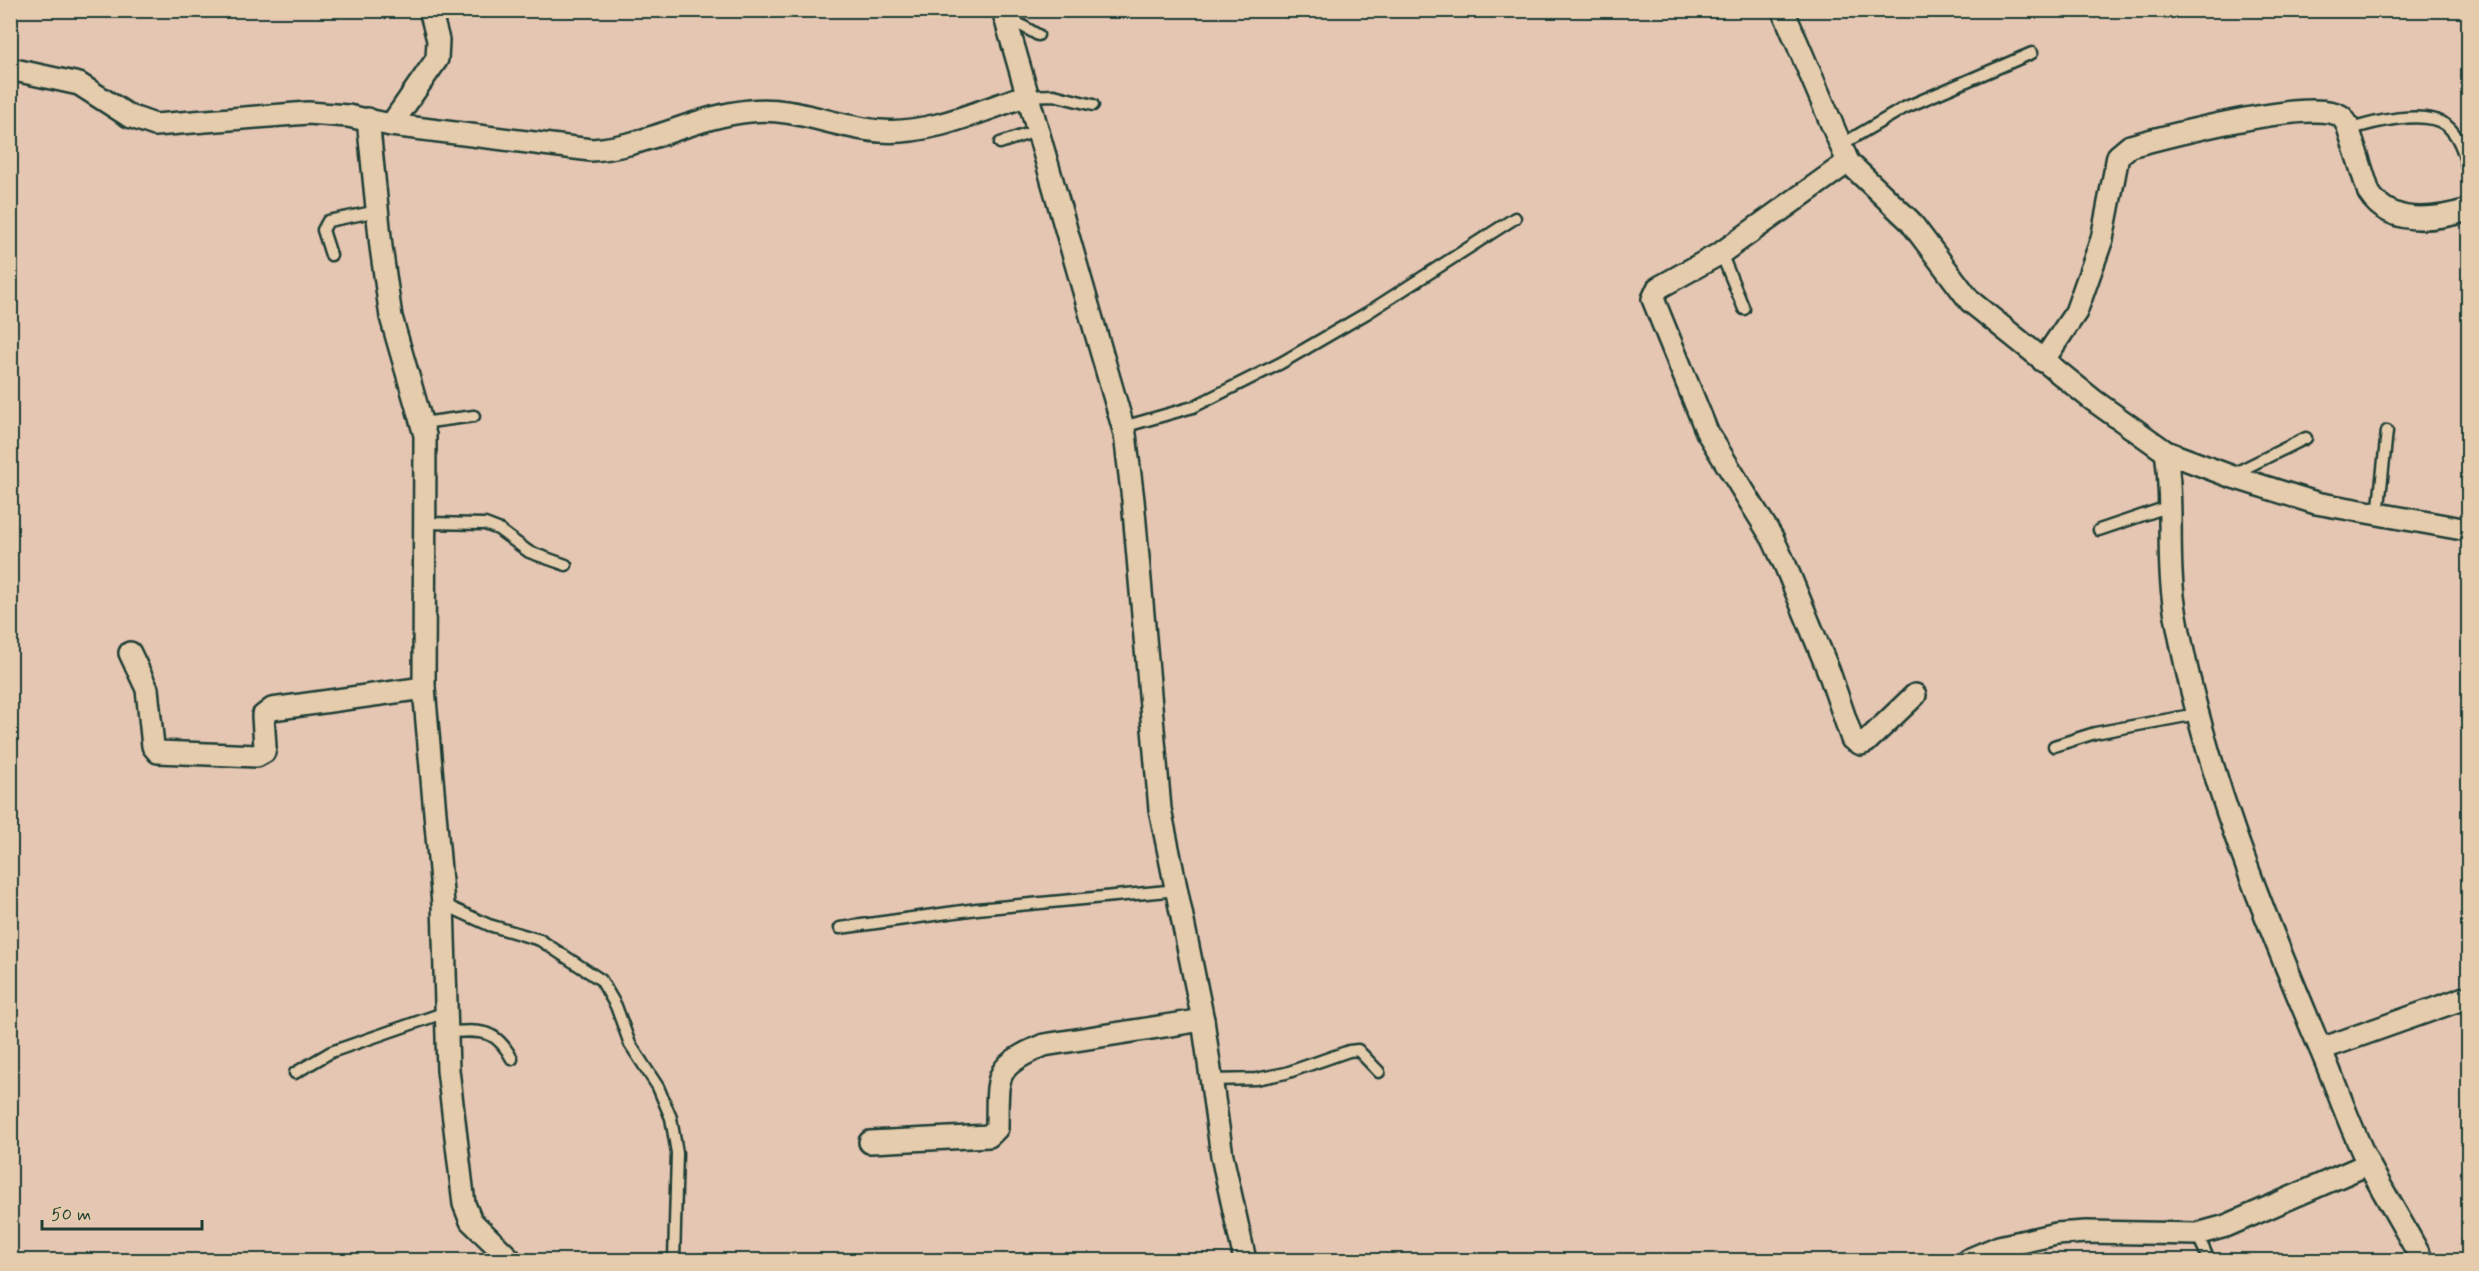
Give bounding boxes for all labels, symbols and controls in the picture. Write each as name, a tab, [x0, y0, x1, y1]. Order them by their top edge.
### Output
scale bar	[42, 1193, 202, 1231]
text: 50 m	[51, 1203, 91, 1227]

